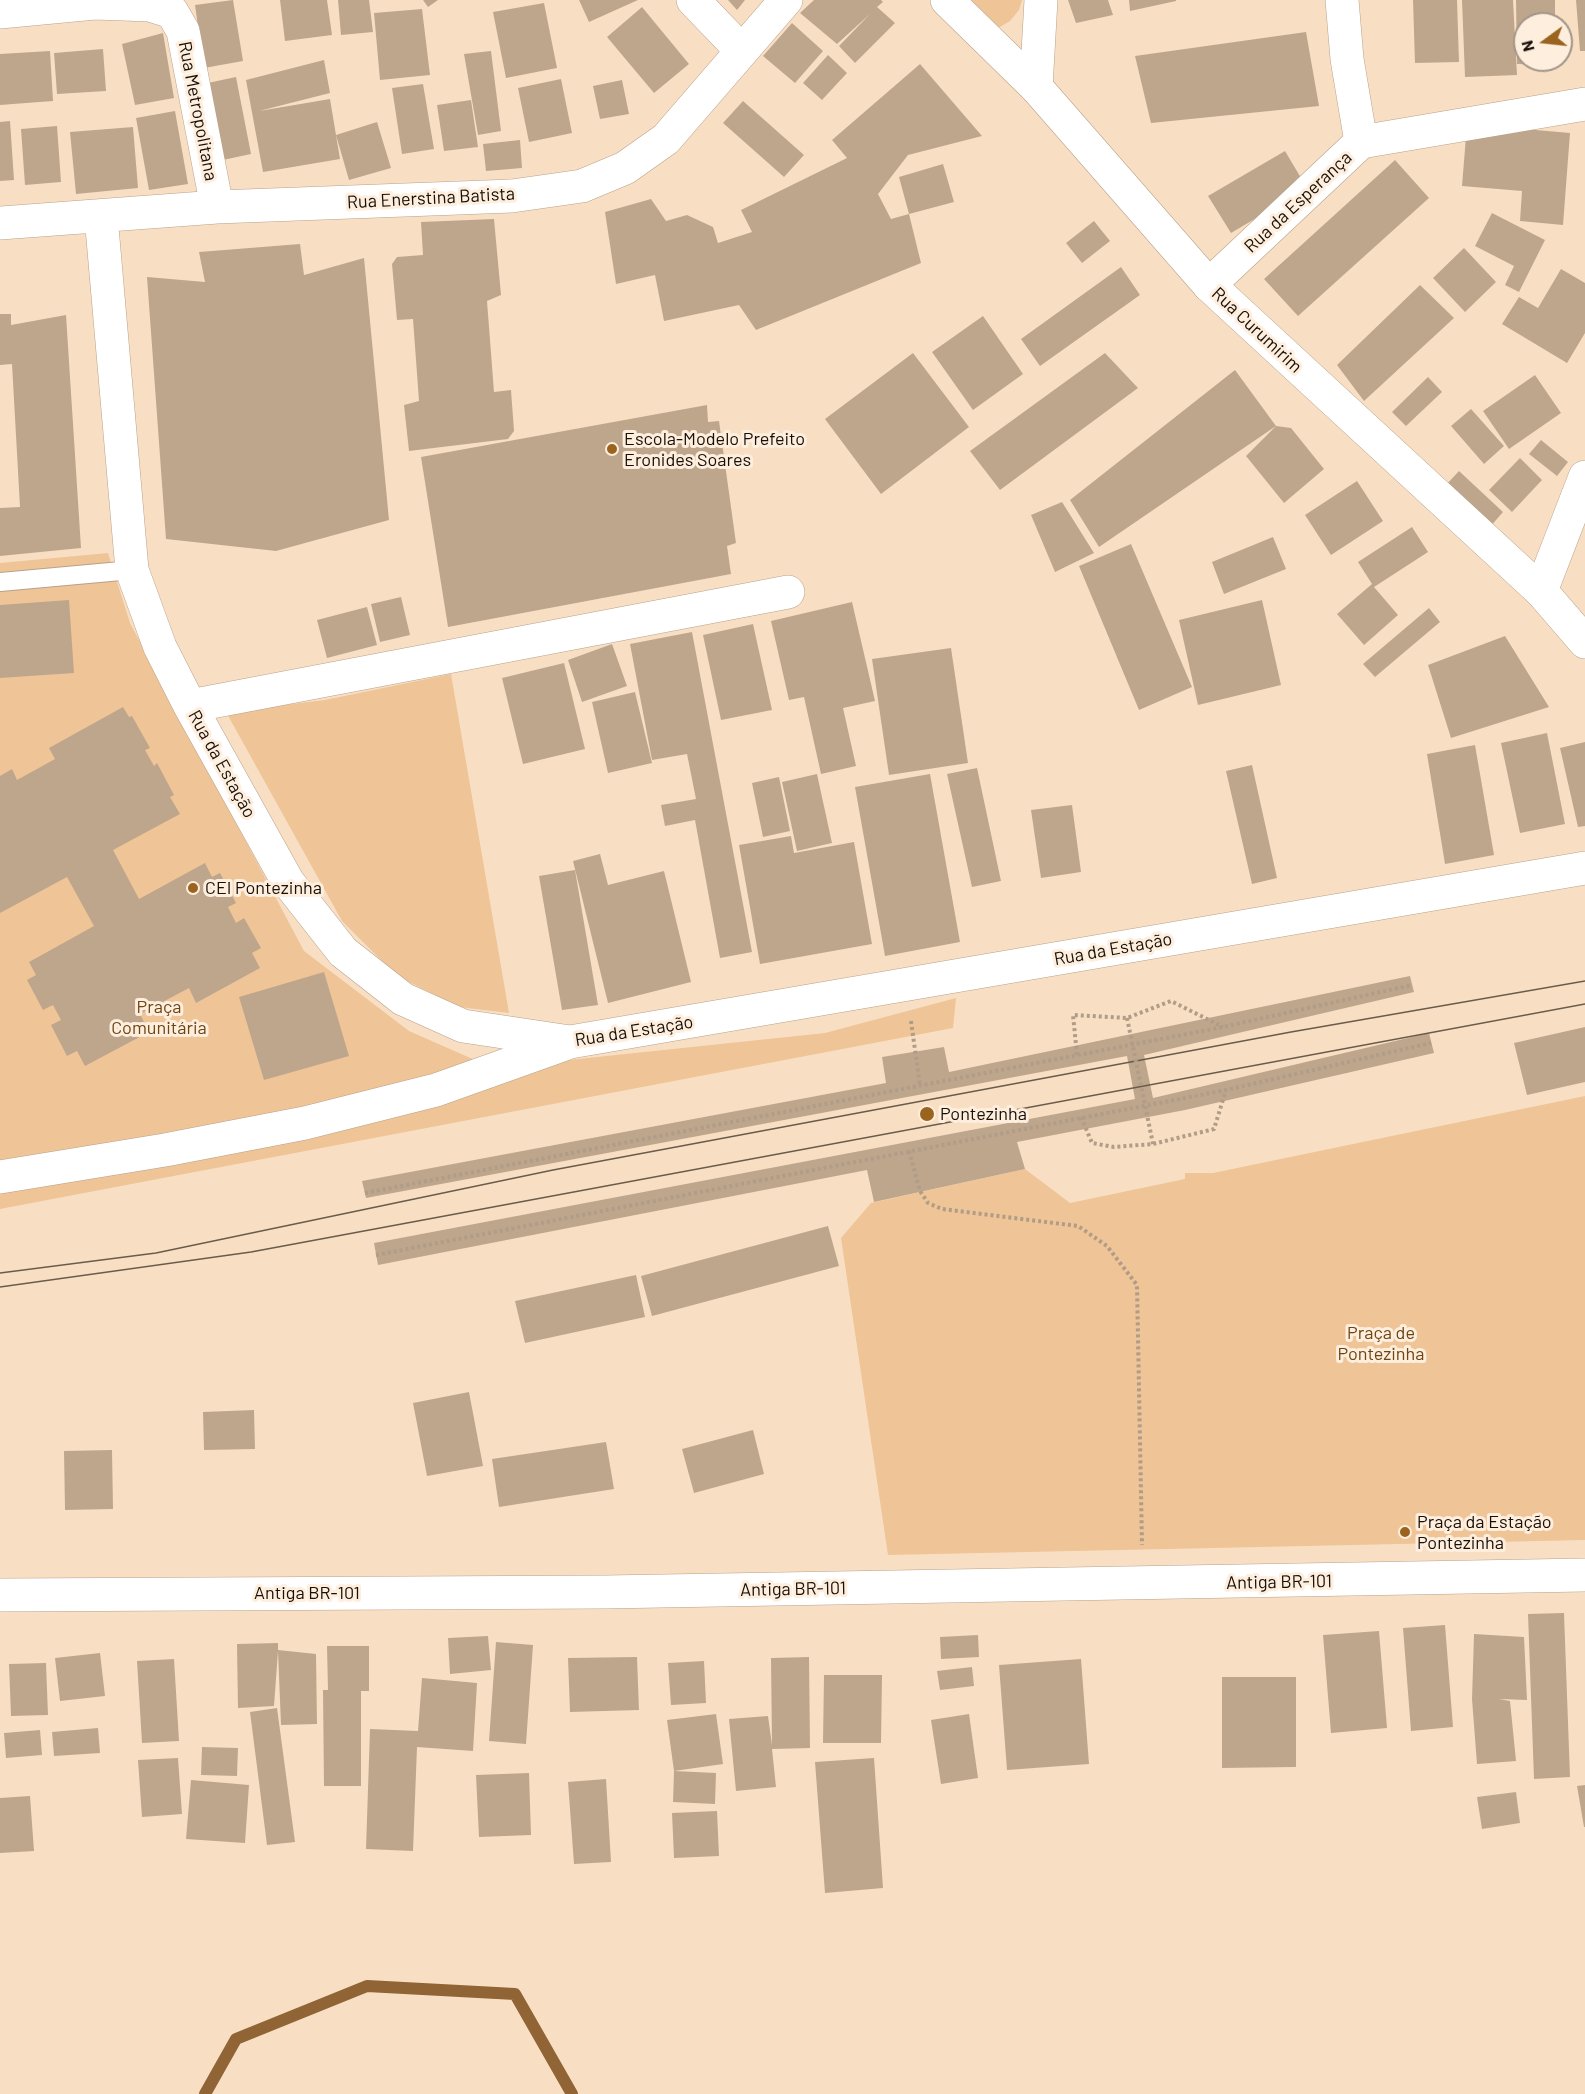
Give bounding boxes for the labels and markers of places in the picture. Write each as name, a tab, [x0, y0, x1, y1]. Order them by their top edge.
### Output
place label: Escola-Modelo Prefeito Eronides Soares	[624, 428, 805, 470]
marker: Escola-Modelo Prefeito Eronides Soares	[605, 442, 619, 456]
place label: CEI Pontezinha	[205, 877, 322, 899]
marker: CEI Pontezinha	[186, 881, 200, 895]
place label: Pontezinha	[940, 1103, 1027, 1125]
marker: Pontezinha	[918, 1105, 936, 1123]
place label: Praça da Estação Pontezinha	[1417, 1511, 1552, 1553]
marker: Praça da Estação Pontezinha	[1398, 1525, 1412, 1539]

